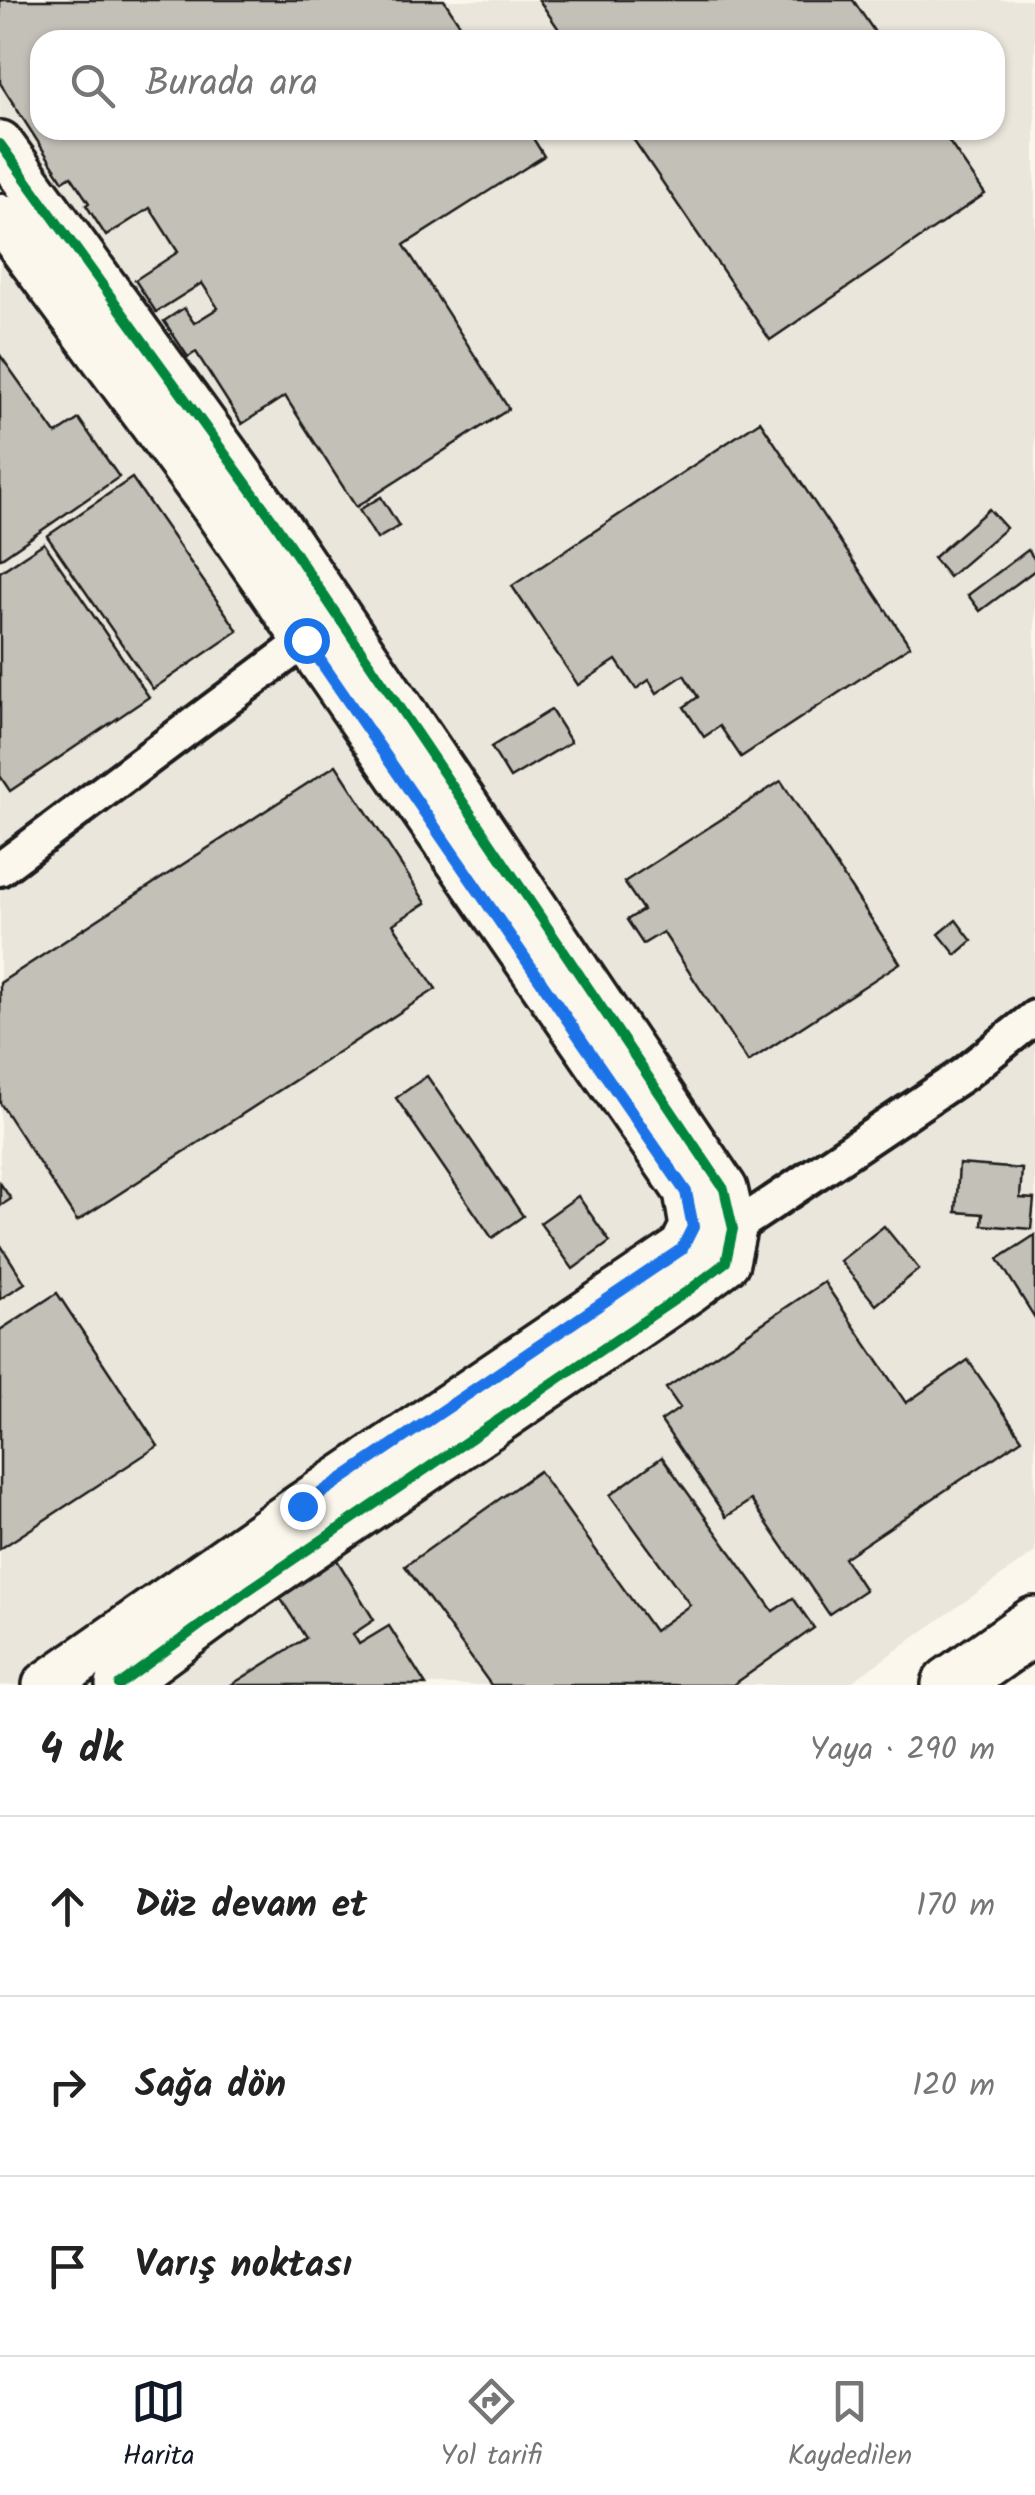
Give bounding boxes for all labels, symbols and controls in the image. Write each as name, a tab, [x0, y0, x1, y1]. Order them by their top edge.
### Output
search box	[30, 30, 1005, 140]
text: Burada ara	[145, 55, 318, 115]
icon: search	[65, 58, 120, 113]
route start	[284, 618, 330, 664]
route end	[280, 1484, 326, 1530]
text: 4 dk	[40, 1717, 122, 1784]
text: Yaya · 290 m	[810, 1725, 995, 1776]
text: Düz devam et	[135, 1876, 367, 1936]
icon: ahead	[40, 1879, 95, 1934]
text: 170 m	[916, 1881, 995, 1932]
text: Sağa dön	[135, 2056, 286, 2116]
icon: right	[40, 2059, 95, 2114]
text: 120 m	[912, 2061, 995, 2112]
text: Varış noktası	[135, 2236, 352, 2296]
icon: arrive	[40, 2239, 95, 2294]
tab: Harita	[123, 2374, 195, 2479]
tab: Yol tarifi	[440, 2374, 542, 2479]
tab: Kaydedilen	[788, 2374, 912, 2479]

